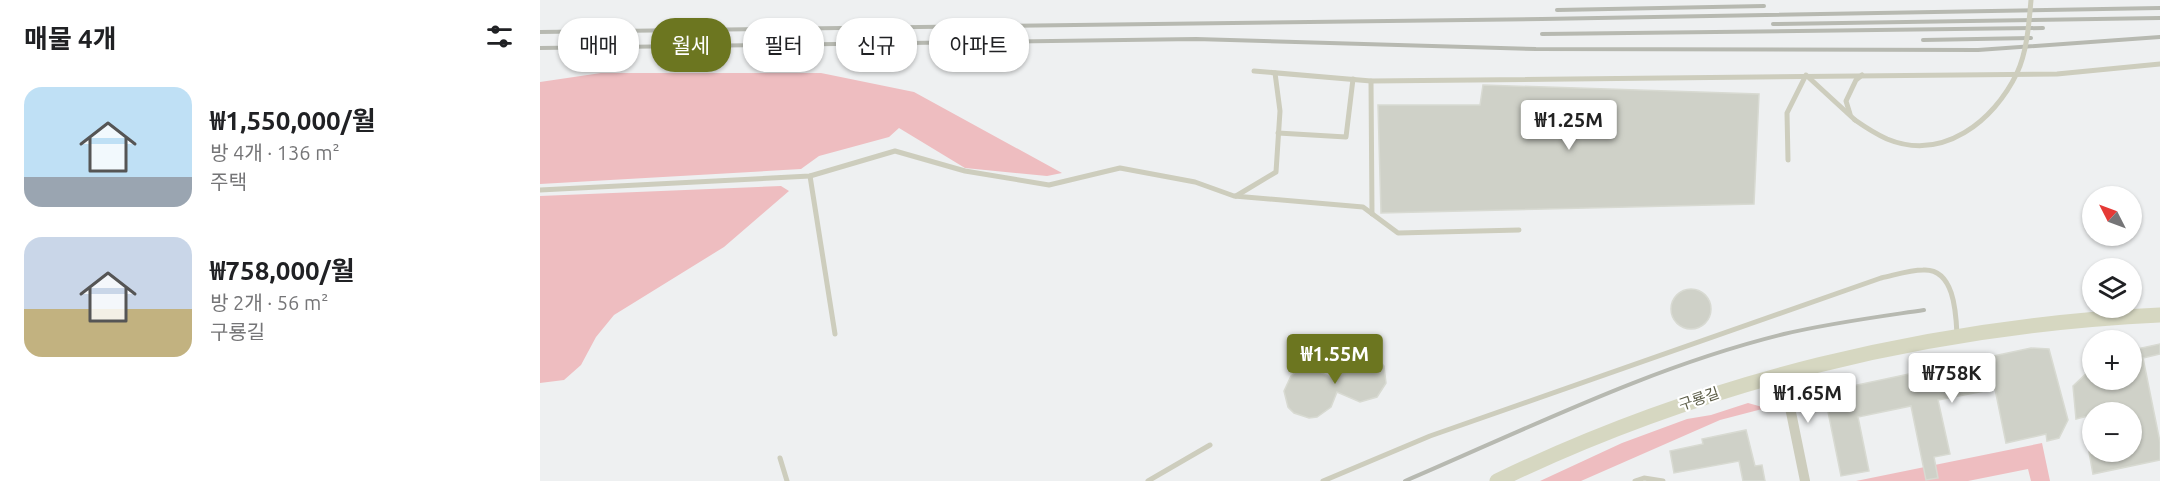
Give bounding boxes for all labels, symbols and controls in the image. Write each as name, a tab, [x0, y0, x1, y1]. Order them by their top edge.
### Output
chip: 매매	[558, 18, 639, 72]
chip: 월세	[651, 18, 731, 72]
chip: 필터	[743, 18, 824, 72]
chip: 신규	[836, 18, 917, 72]
chip: 아파트	[929, 18, 1029, 72]
icon: filters	[483, 20, 516, 53]
text: 매물 4개	[24, 24, 117, 53]
pin: ₩1.25M	[1520, 100, 1618, 151]
text: ₩1,550,000/월	[210, 106, 376, 135]
text: ₩1.25M	[1535, 108, 1603, 131]
icon: home	[72, 111, 144, 183]
text: 방 4개 · 136 m²	[210, 141, 340, 164]
text: 주택	[210, 170, 247, 193]
north arrow	[2082, 186, 2142, 246]
map controls	[2082, 186, 2142, 462]
text: ₩758,000/월	[210, 256, 355, 285]
button: layers	[2082, 258, 2142, 318]
icon: home	[72, 261, 144, 333]
text: 방 2개 · 56 m²	[210, 291, 328, 314]
text: 구룡길	[210, 320, 265, 343]
button: +	[2082, 330, 2142, 390]
pin: ₩1.55M	[1286, 334, 1384, 385]
text: ₩1.55M	[1301, 342, 1369, 365]
pin: ₩758K	[1910, 353, 1994, 404]
text: ₩758K	[1923, 361, 1981, 384]
pin: ₩1.65M	[1759, 373, 1857, 424]
text: ₩1.65M	[1774, 381, 1842, 404]
street label: 구룡길	[1676, 384, 1721, 413]
button: −	[2082, 402, 2142, 462]

